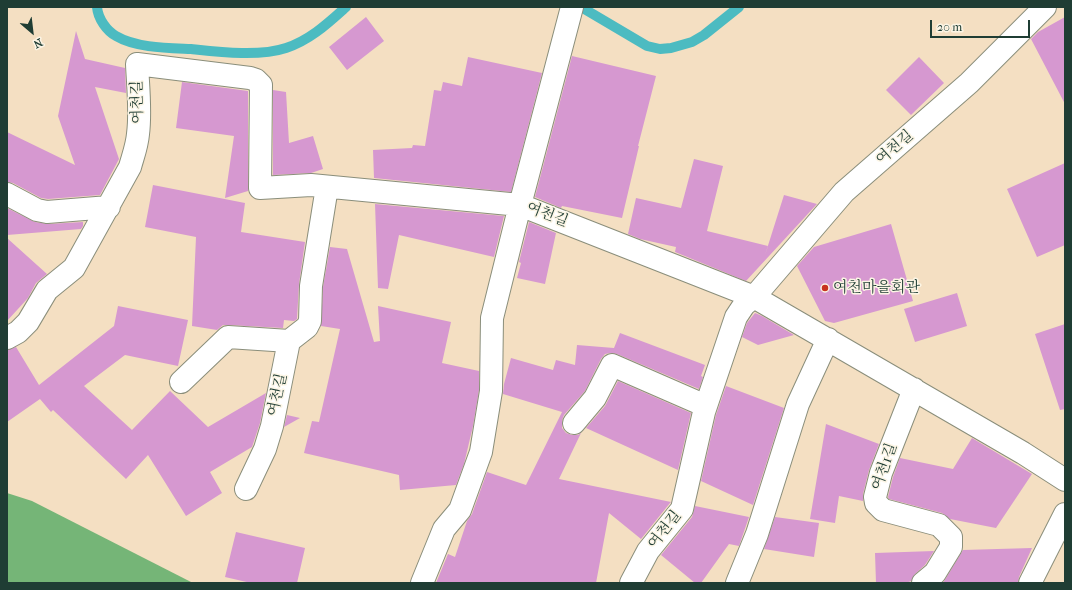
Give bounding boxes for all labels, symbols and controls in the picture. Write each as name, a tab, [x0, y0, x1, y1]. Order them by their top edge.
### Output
north arrow	[12, 12, 52, 52]
scale bar	[932, 12, 1032, 38]
text: 20 m	[937, 20, 962, 34]
text: N	[31, 35, 45, 51]
street label: 여천길	[129, 80, 147, 124]
street label: 여천길	[873, 127, 917, 169]
street label: 여천길	[523, 199, 571, 231]
place label: 여천마을회관	[833, 279, 920, 297]
marker: 여천마을회관	[820, 283, 830, 293]
street label: 여천길	[265, 372, 291, 418]
street label: 여천1길	[869, 441, 901, 493]
street label: 여천길	[645, 507, 685, 553]

